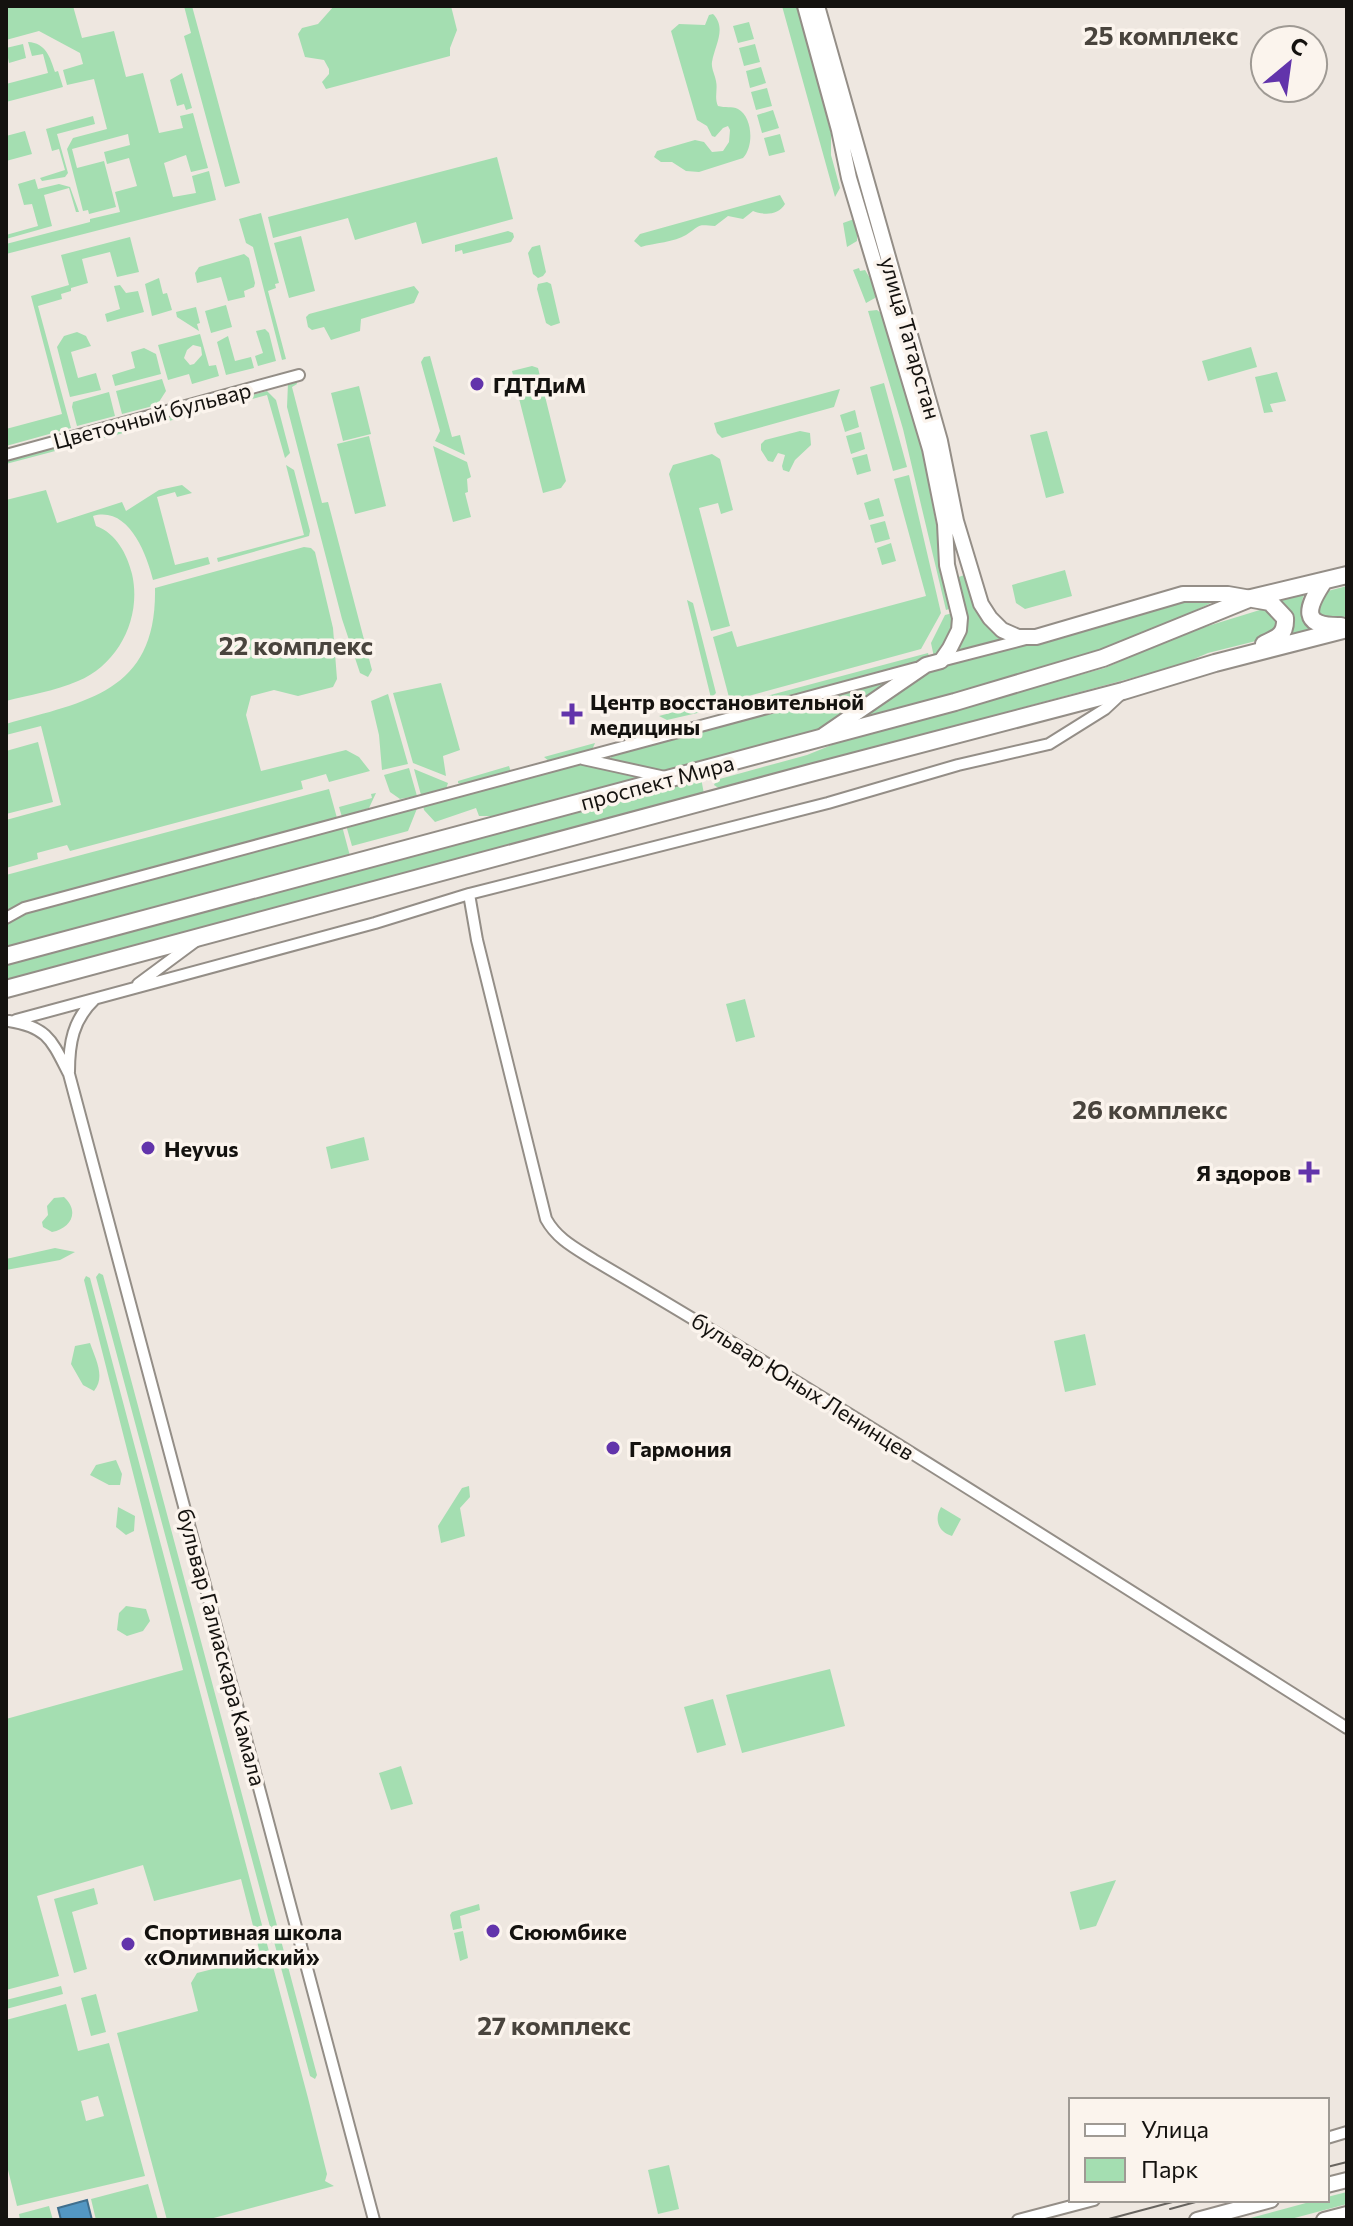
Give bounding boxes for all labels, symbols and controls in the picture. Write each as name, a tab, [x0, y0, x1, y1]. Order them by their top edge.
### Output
district label: 25 комплекс	[1084, 19, 1238, 50]
north arrow	[1249, 24, 1329, 104]
text: С	[1286, 31, 1312, 62]
street label: улица Татарстан	[875, 254, 947, 422]
place label: ГДТДиМ	[493, 371, 586, 398]
marker: ГДТДиМ	[468, 375, 486, 393]
street label: Цветочный бульвар	[50, 376, 254, 454]
district label: 22 комплекс	[219, 629, 373, 660]
place label: Центр восстановительной медицины	[590, 688, 864, 740]
marker: Центр восстановительной медицины	[561, 703, 583, 725]
street label: проспект Мира	[577, 749, 737, 815]
district label: 26 комплекс	[1072, 1093, 1228, 1124]
place label: Heyvus	[164, 1135, 239, 1162]
marker: Heyvus	[139, 1139, 157, 1157]
place label: Я здоров	[1196, 1159, 1291, 1186]
marker: Я здоров	[1298, 1161, 1320, 1183]
street label: бульвар Юных Ленинцев	[687, 1306, 919, 1466]
place label: Гармония	[629, 1435, 732, 1462]
marker: Гармония	[604, 1439, 622, 1457]
street label: бульвар Галиаскара Камала	[172, 1505, 272, 1789]
place label: Спортивная школа «Олимпийский»	[144, 1918, 342, 1970]
place label: Сююмбике	[509, 1918, 627, 1945]
marker: Сююмбике	[484, 1922, 502, 1940]
marker: Спортивная школа «Олимпийский»	[119, 1935, 137, 1953]
district label: 27 комплекс	[477, 2009, 631, 2040]
legend	[1069, 2098, 1329, 2202]
text: Улица	[1141, 2114, 1209, 2143]
text: Парк	[1141, 2154, 1198, 2183]

